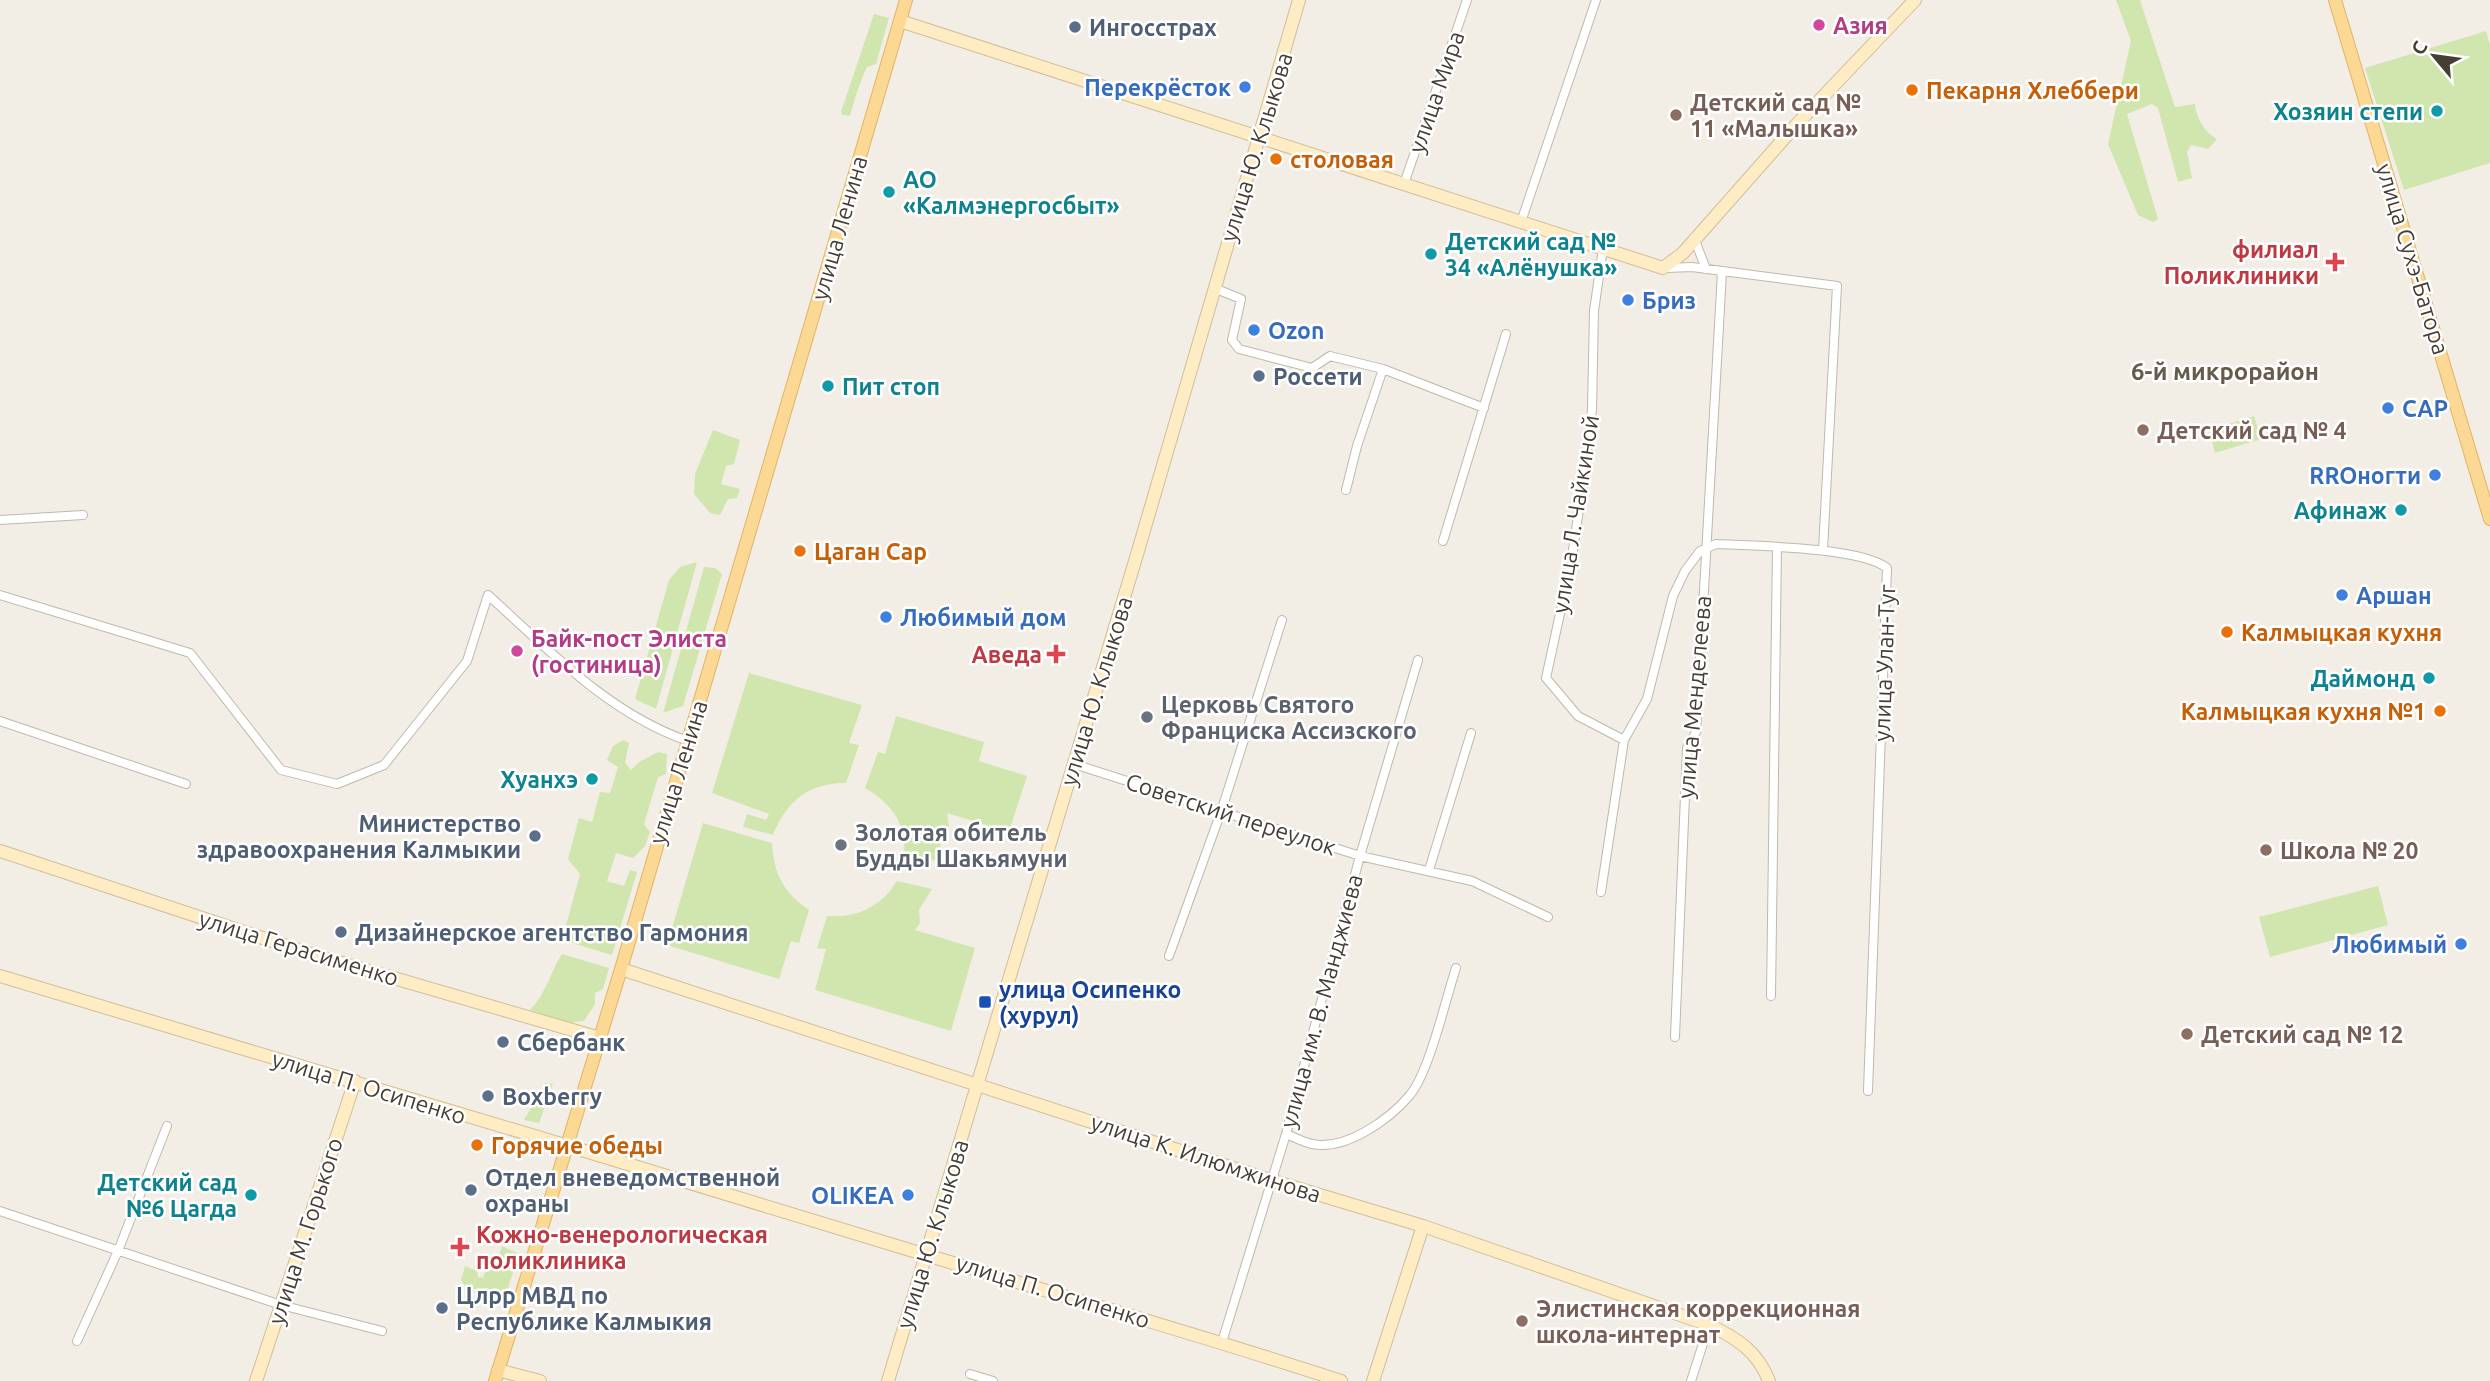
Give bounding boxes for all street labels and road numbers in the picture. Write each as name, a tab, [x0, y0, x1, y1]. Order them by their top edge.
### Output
street label: улица Мира	[1403, 28, 1469, 156]
street label: улица Ю. Клыкова	[1215, 49, 1297, 245]
street label: улица Ленина	[806, 153, 872, 303]
street label: улица Сухэ-Батора	[2372, 160, 2454, 358]
street label: улица Л. Чайкиной	[1547, 413, 1603, 615]
street label: улица Улан-Туг	[1869, 584, 1899, 742]
street label: улица Ю. Клыкова	[1055, 593, 1137, 789]
street label: улица Менделеева	[1673, 594, 1715, 800]
street label: улица Ленина	[644, 697, 712, 847]
street label: Советский переулок	[1123, 768, 1339, 860]
street label: улица им. В. Манджиева	[1275, 871, 1367, 1131]
street label: улица Герасименко	[196, 906, 402, 990]
street label: улица П. Осипенко	[269, 1046, 469, 1128]
street label: улица К. Илюмжинова	[1088, 1109, 1324, 1207]
street label: улица М. Горького	[263, 1134, 347, 1328]
street label: улица Ю. Клыкова	[891, 1136, 973, 1332]
street label: улица П. Осипенко	[953, 1250, 1153, 1332]

